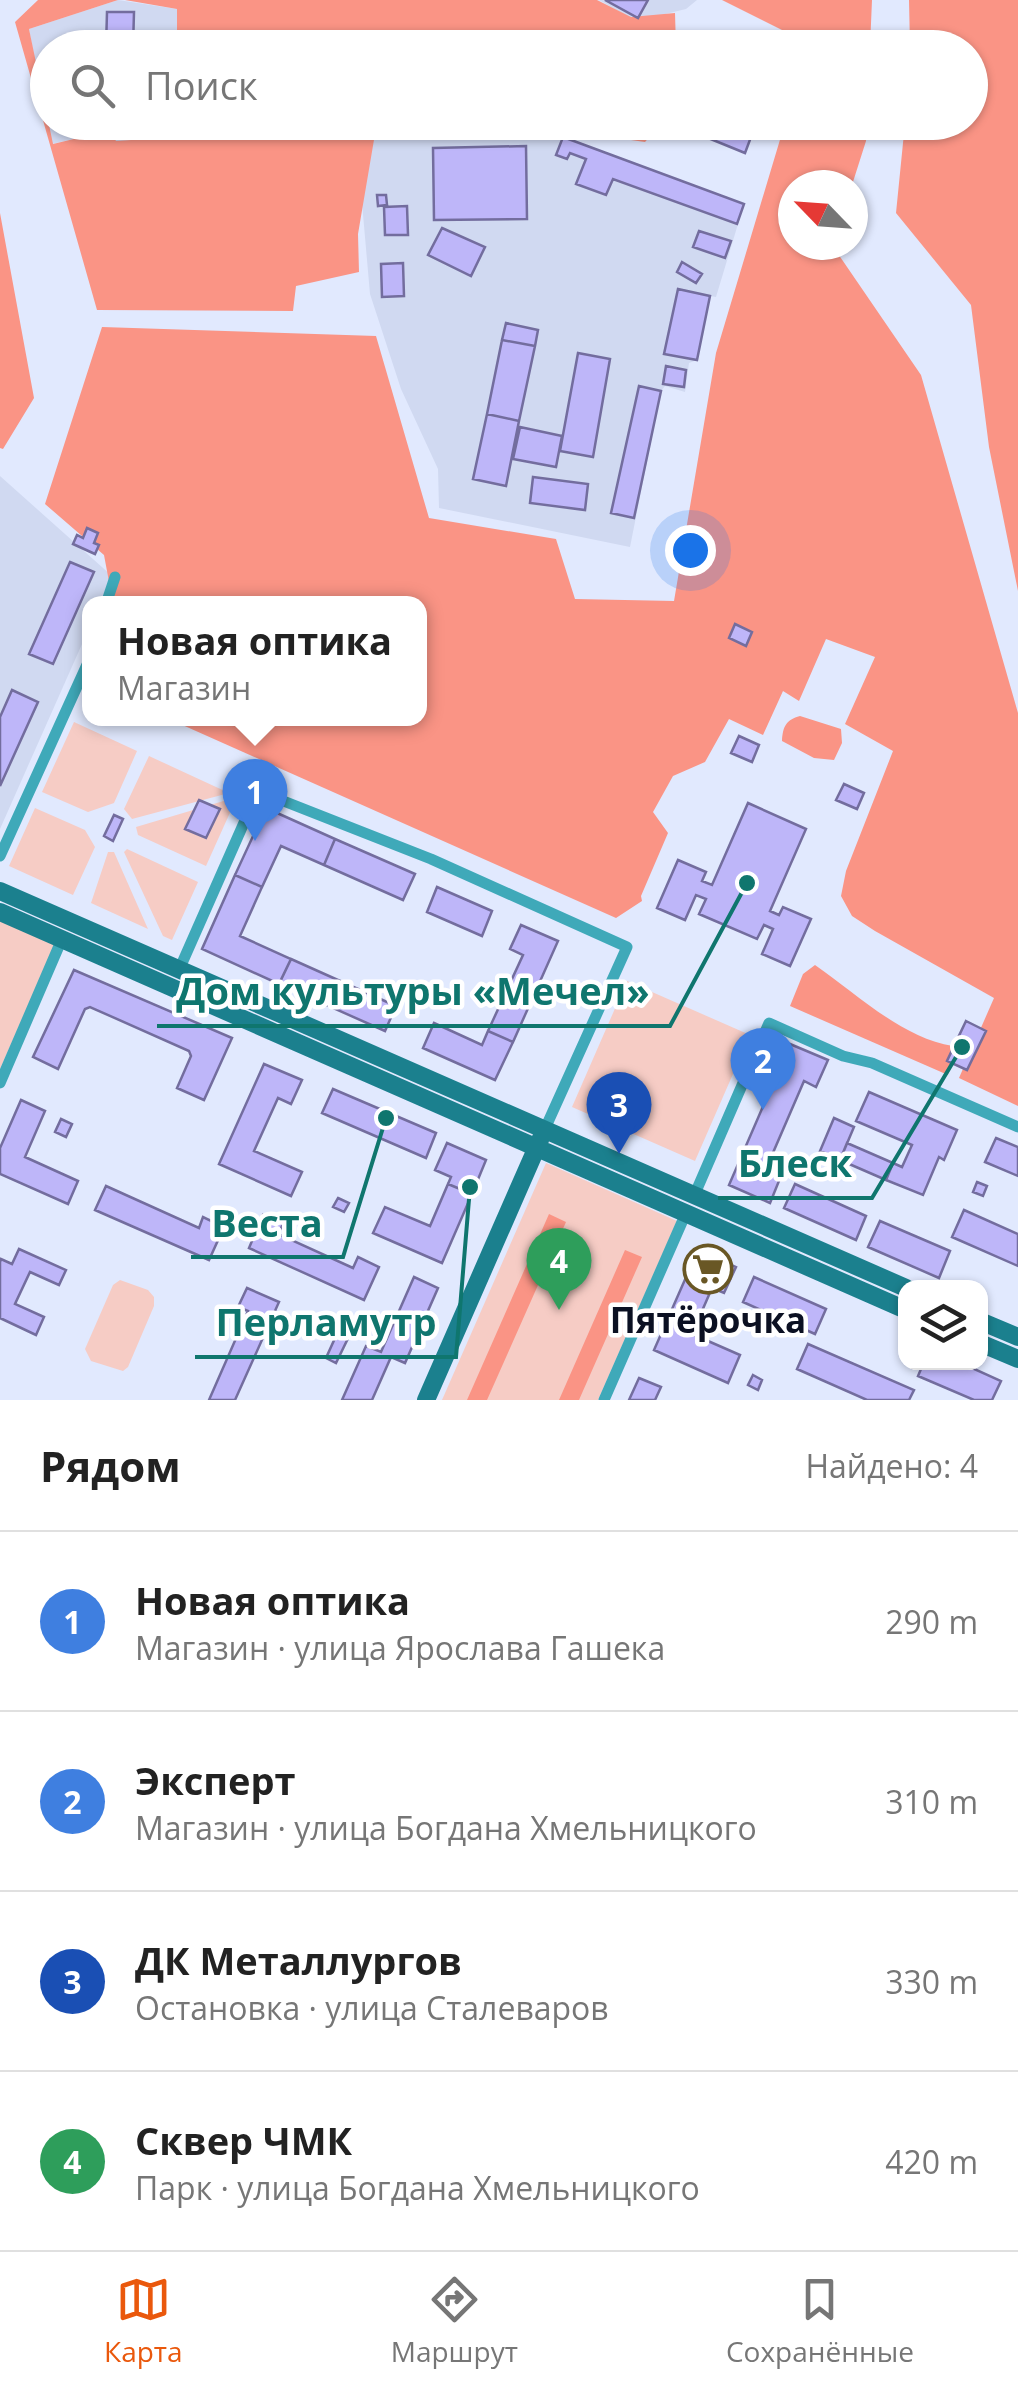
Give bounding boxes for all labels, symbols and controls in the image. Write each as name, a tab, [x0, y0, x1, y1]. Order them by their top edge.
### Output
search box	[30, 30, 988, 140]
icon: search	[65, 58, 120, 113]
text: Поиск	[145, 59, 258, 111]
north arrow	[778, 170, 868, 260]
your location	[665, 525, 716, 576]
popup	[82, 596, 427, 726]
text: Новая оптика	[117, 614, 392, 666]
text: Магазин	[117, 666, 251, 709]
pin: 1	[222, 758, 288, 841]
callout: Дом культуры «Мечел»	[157, 958, 670, 1026]
text: Дом культуры «Мечел»	[176, 964, 650, 1016]
pin: 2	[730, 1028, 796, 1110]
pin: 3	[586, 1072, 652, 1154]
callout: Блеск	[718, 1130, 872, 1198]
text: Блеск	[738, 1136, 853, 1188]
callout: Веста	[191, 1189, 343, 1257]
text: Веста	[211, 1196, 323, 1248]
pin: 4	[526, 1228, 592, 1310]
supermarket icon: Пятёрочка	[682, 1243, 734, 1295]
map controls	[898, 1280, 988, 1370]
button: layers	[898, 1280, 988, 1370]
callout: Перламутр	[195, 1289, 456, 1357]
text: Перламутр	[215, 1295, 437, 1347]
place label: Пятёрочка	[610, 1296, 806, 1343]
text: Рядом	[40, 1437, 181, 1494]
text: Найдено: 4	[805, 1444, 978, 1487]
text: Новая оптика	[135, 1574, 410, 1626]
text: 1	[63, 1600, 82, 1643]
text: 290 m	[885, 1600, 978, 1643]
text: Магазин · улица Ярослава Гашека	[135, 1626, 665, 1669]
text: Эксперт	[135, 1754, 296, 1806]
text: 2	[63, 1780, 82, 1823]
text: 310 m	[885, 1780, 978, 1823]
text: Магазин · улица Богдана Хмельницкого	[135, 1806, 757, 1849]
text: ДК Металлургов	[135, 1934, 462, 1986]
text: 3	[63, 1960, 82, 2003]
text: 330 m	[885, 1960, 978, 2003]
text: Остановка · улица Сталеваров	[135, 1986, 609, 2029]
text: Сквер ЧМК	[135, 2114, 352, 2166]
text: 4	[63, 2140, 82, 2183]
text: 420 m	[885, 2140, 978, 2183]
text: Парк · улица Богдана Хмельницкого	[135, 2166, 700, 2209]
tab: Карта	[104, 2272, 183, 2370]
tab: Маршрут	[391, 2272, 518, 2370]
tab: Сохранённые	[726, 2272, 914, 2370]

